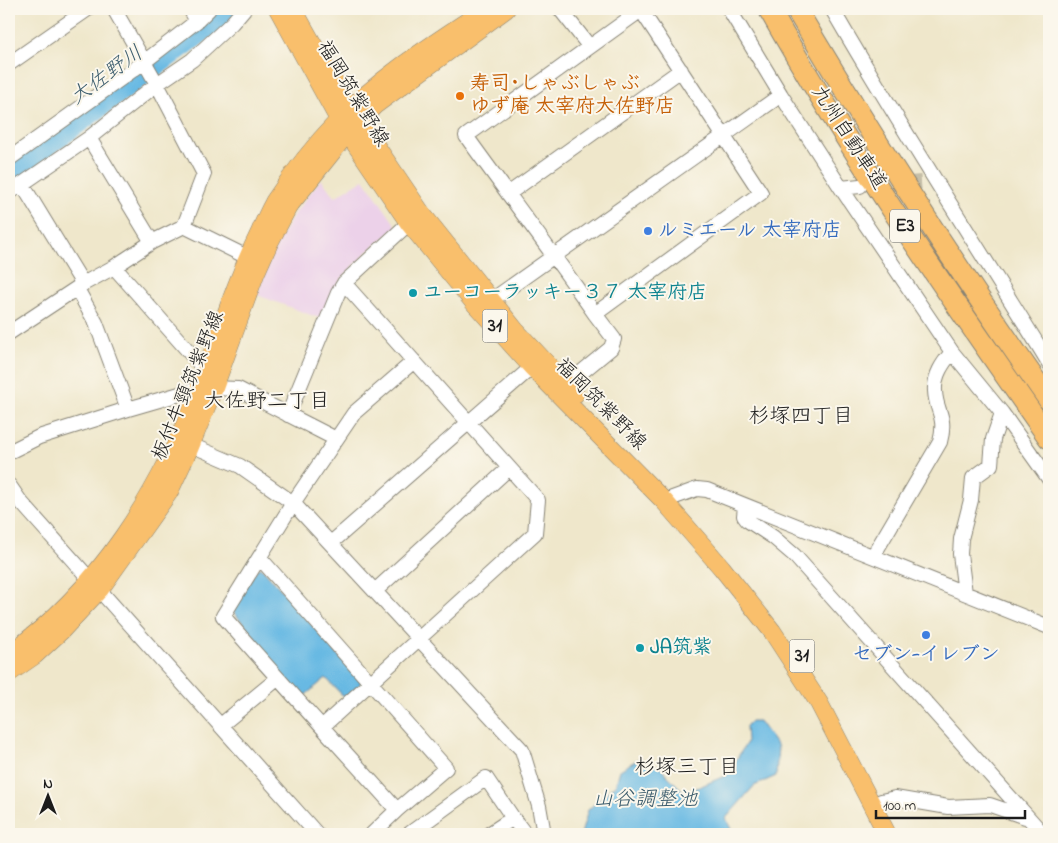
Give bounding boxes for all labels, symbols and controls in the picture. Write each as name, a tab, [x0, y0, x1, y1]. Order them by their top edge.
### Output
street label: 福岡筑紫野線	[309, 35, 395, 153]
water label: 大佐野川	[64, 39, 150, 113]
place label: 寿司･しゃぶしゃぶ ゆず庵 太宰府大佐野店	[470, 70, 675, 122]
street label: 九州自動車道	[803, 80, 893, 196]
marker: 寿司･しゃぶしゃぶ ゆず庵 太宰府大佐野店	[454, 90, 466, 102]
road number: E3	[890, 210, 920, 242]
place label: ルミエール 太宰府店	[658, 217, 842, 246]
marker: ルミエール 太宰府店	[642, 225, 654, 237]
place label: ユーコーラッキー３７ 太宰府店	[423, 279, 707, 308]
marker: ユーコーラッキー３７ 太宰府店	[407, 287, 419, 299]
street label: 板付牛頸筑紫野線	[146, 306, 232, 466]
road number: 31	[482, 310, 508, 342]
street label: 福岡筑紫野線	[547, 352, 653, 458]
district label: 大佐野二丁目	[204, 387, 330, 417]
district label: 杉塚四丁目	[749, 402, 854, 432]
marker: セブン-イレブン	[920, 629, 932, 641]
place label: JA筑紫	[650, 634, 712, 663]
road number: 31	[790, 640, 814, 672]
place label: セブン-イレブン	[852, 641, 1000, 670]
marker: JA筑紫	[634, 642, 646, 654]
district label: 杉塚三丁目	[635, 753, 740, 783]
north arrow	[22, 770, 72, 820]
text: N	[43, 774, 53, 795]
water label: 山谷調整池	[593, 785, 698, 815]
scale bar	[876, 788, 1024, 820]
text: 100 m	[883, 795, 916, 817]

